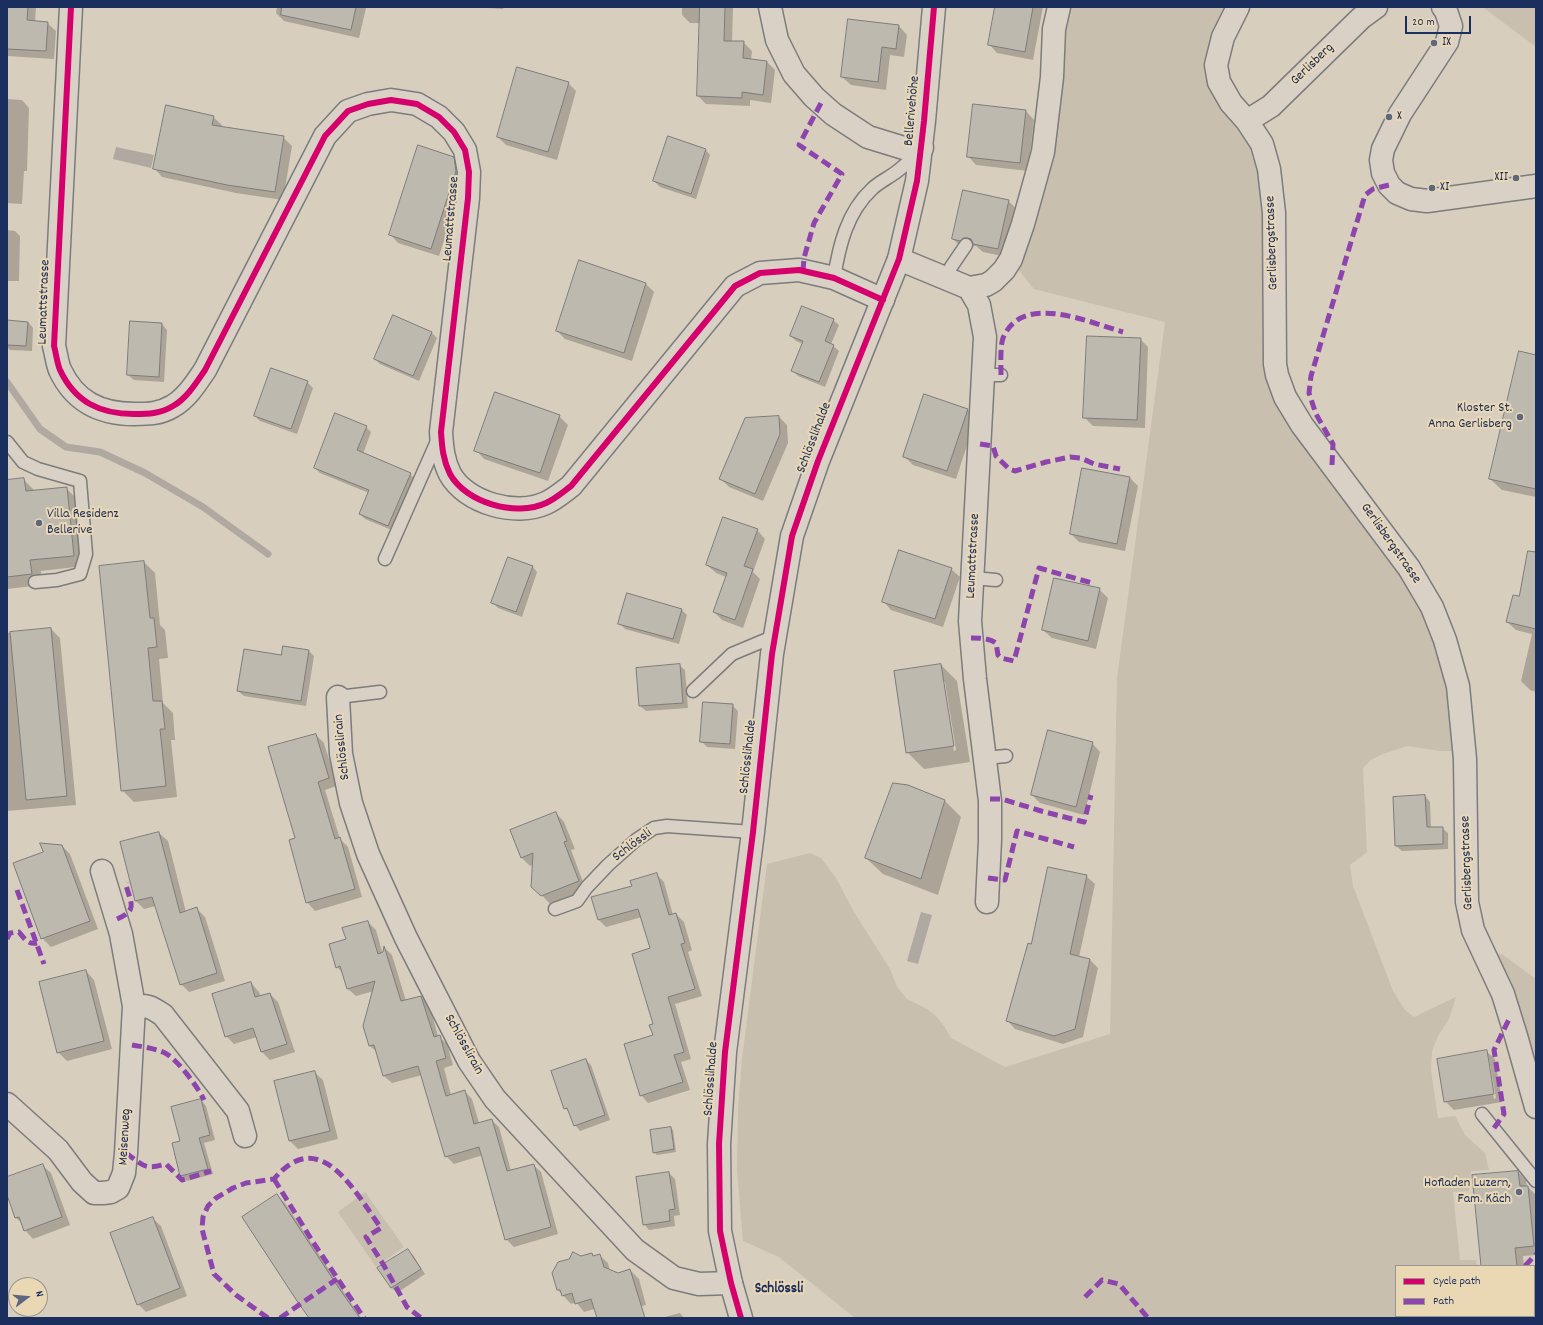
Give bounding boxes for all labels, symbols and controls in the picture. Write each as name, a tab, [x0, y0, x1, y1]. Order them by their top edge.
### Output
scale bar	[1407, 8, 1473, 34]
text: 20 m	[1412, 14, 1435, 31]
place label: IX	[1442, 35, 1451, 51]
marker: IX	[1429, 38, 1439, 48]
street label: Gerlisberg	[1288, 40, 1338, 90]
street label: Bellerivehöhe	[902, 75, 924, 147]
place label: X	[1397, 109, 1402, 125]
marker: X	[1384, 112, 1394, 122]
place label: XII	[1494, 170, 1508, 186]
marker: XII	[1511, 173, 1521, 183]
street label: Leumattstrasse	[440, 176, 464, 262]
place label: XI	[1440, 180, 1449, 196]
marker: XI	[1427, 183, 1437, 193]
street label: Gerlisbergstrasse	[1263, 195, 1283, 291]
street label: Leumattstrasse	[35, 259, 55, 345]
street label: Schlösslihalde	[794, 400, 836, 476]
place label: Kloster St. Anna Gerlisberg	[1428, 401, 1512, 434]
marker: Kloster St. Anna Gerlisberg	[1515, 412, 1525, 422]
street label: Gerlisbergstrasse	[1356, 500, 1424, 588]
place label: Villa Residenz Bellerive	[47, 507, 119, 540]
street label: Leumattstrasse	[963, 513, 985, 599]
marker: Villa Residenz Bellerive	[34, 518, 44, 528]
street label: Schlösslirain	[331, 713, 355, 781]
street label: Schlösslihalde	[737, 719, 761, 795]
street label: Gerlisbergstrasse	[1458, 815, 1478, 911]
street label: Schlössli	[610, 826, 656, 866]
street label: Schlösslirain	[440, 1012, 486, 1078]
street label: Schlösslihalde	[701, 1041, 723, 1117]
street label: Meisenweg	[116, 1108, 136, 1166]
place label: Hofladen Luzern, Fam. Käch	[1424, 1176, 1511, 1208]
marker: Hofladen Luzern, Fam. Käch	[1514, 1187, 1524, 1197]
legend	[1395, 1265, 1535, 1317]
text: Cycle path	[1433, 1273, 1481, 1290]
north arrow	[8, 1277, 48, 1317]
district label: Schlössli	[755, 1281, 803, 1299]
text: N	[30, 1289, 47, 1299]
text: Path	[1433, 1293, 1454, 1310]

